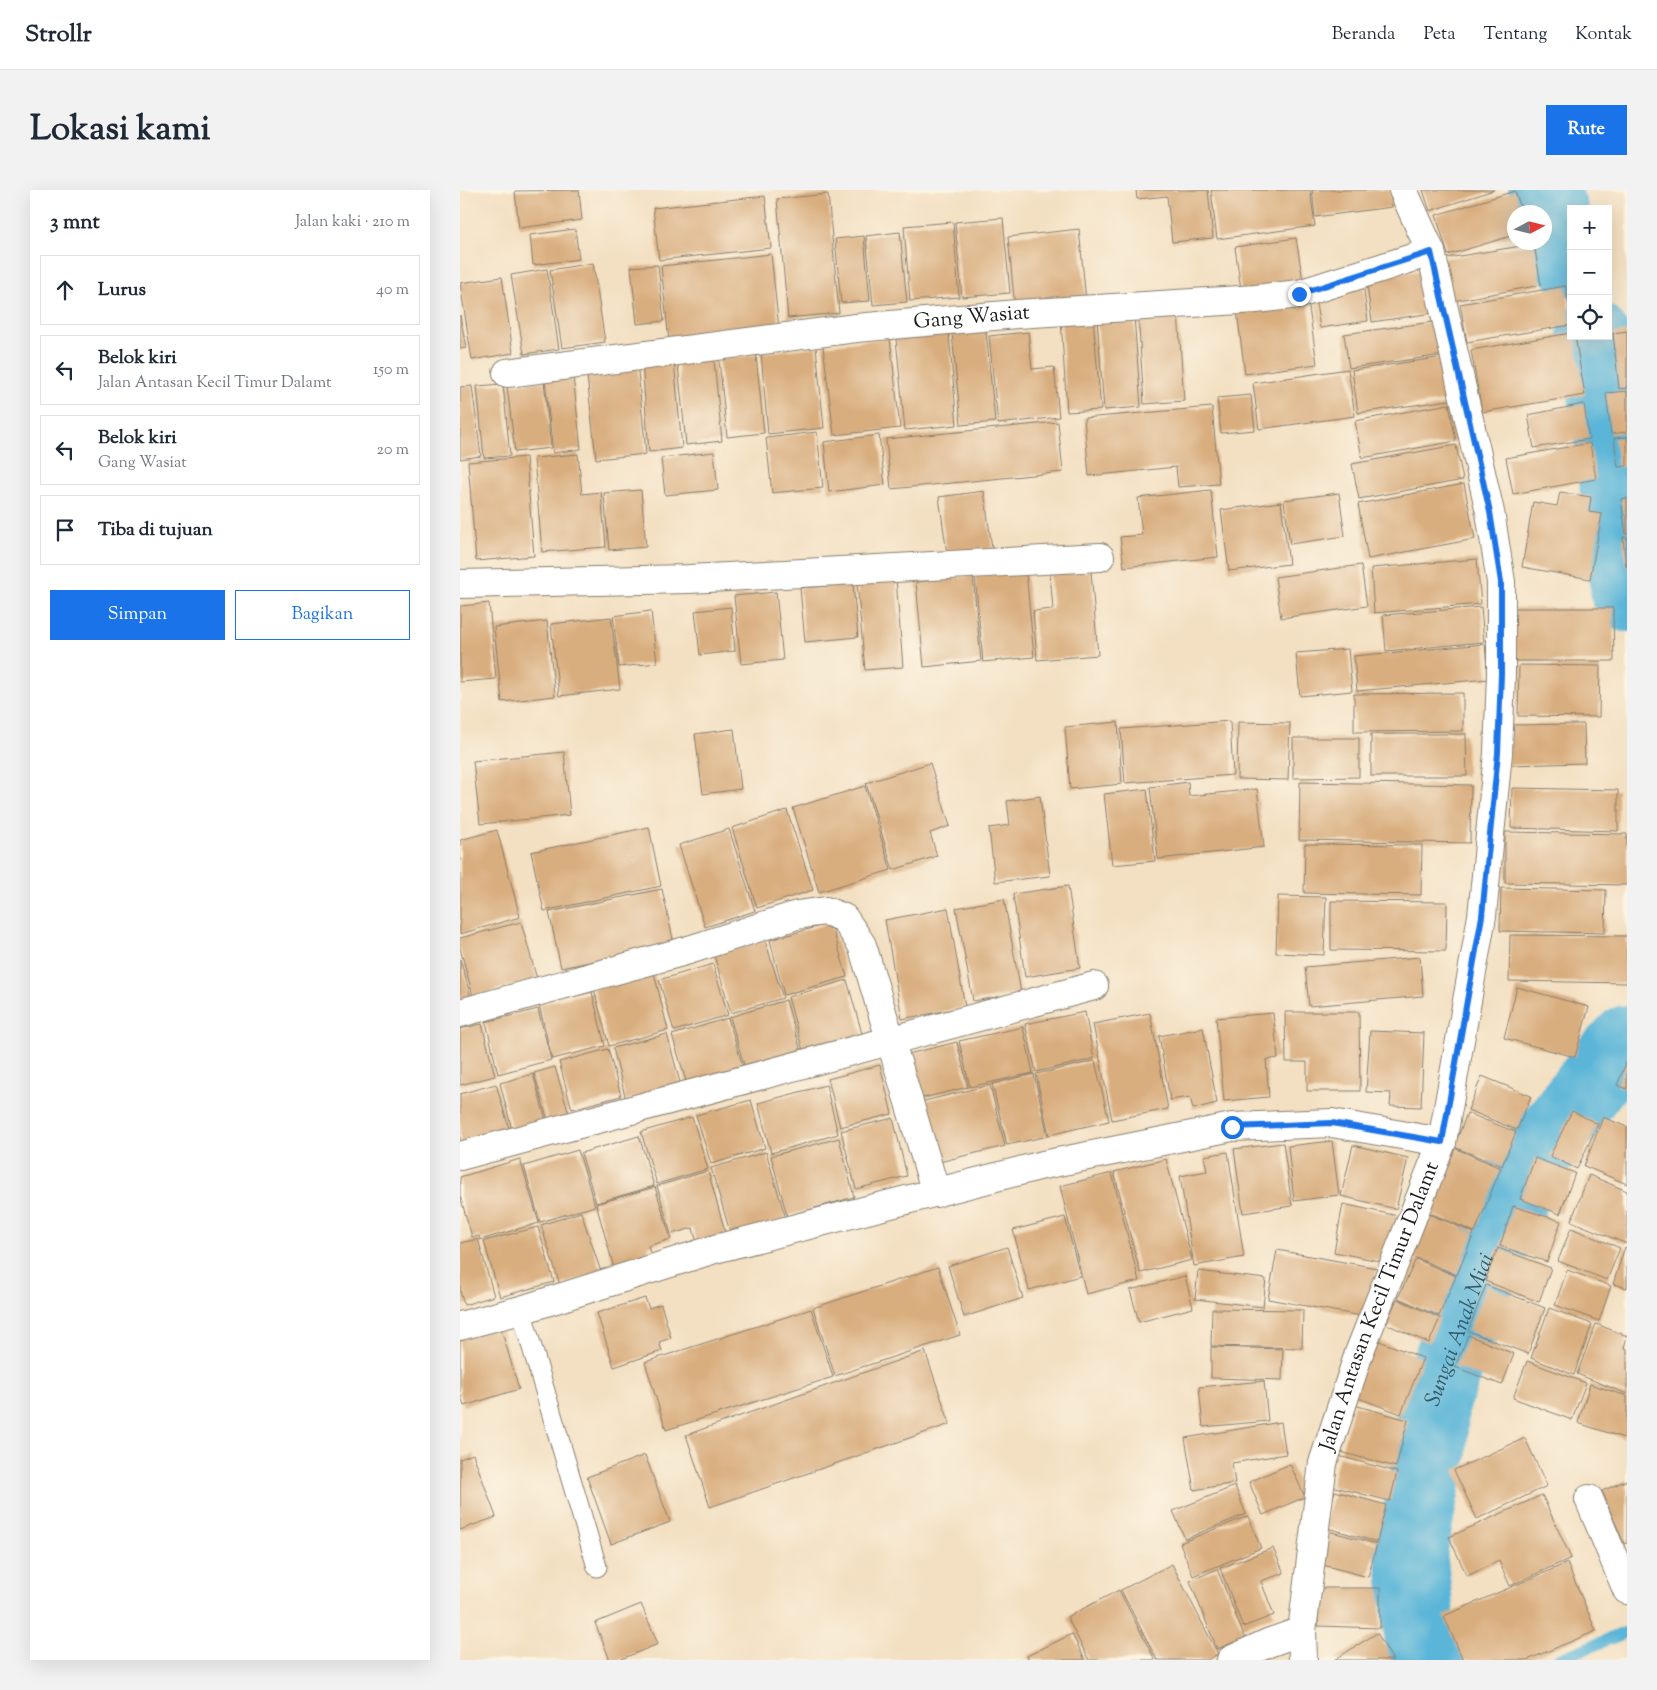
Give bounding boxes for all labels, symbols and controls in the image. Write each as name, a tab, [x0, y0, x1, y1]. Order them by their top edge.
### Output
text: Strollr	[25, 18, 92, 52]
text: Beranda	[1332, 22, 1395, 48]
text: Peta	[1423, 22, 1456, 48]
text: Tentang	[1484, 22, 1547, 48]
text: Kontak	[1575, 22, 1632, 48]
text: Lokasi kami	[30, 105, 211, 156]
button: Rute	[1546, 105, 1627, 155]
north arrow	[1507, 205, 1552, 250]
map controls	[1567, 205, 1612, 340]
button: +	[1567, 205, 1612, 250]
text: 3 mnt	[50, 208, 100, 238]
text: Jalan kaki · 210 m	[295, 211, 410, 234]
button: −	[1567, 250, 1612, 295]
icon: ahead	[51, 276, 79, 304]
text: Lurus	[98, 277, 146, 304]
text: 40 m	[376, 279, 409, 302]
route end	[1288, 283, 1311, 306]
button: locate	[1567, 295, 1612, 340]
street label: Gang Wasiat	[912, 298, 1031, 338]
text: Belok kiri	[98, 345, 177, 372]
icon: left	[51, 356, 79, 384]
text: 150 m	[373, 359, 409, 382]
text: Jalan Antasan Kecil Timur Dalamt	[98, 372, 332, 395]
text: Belok kiri	[98, 425, 177, 452]
icon: left	[51, 436, 79, 464]
text: 20 m	[376, 439, 409, 462]
text: Gang Wasiat	[98, 452, 187, 475]
icon: arrive	[51, 516, 79, 544]
text: Tiba di tujuan	[98, 517, 213, 544]
button: Simpan	[50, 590, 225, 640]
button: Bagikan	[235, 590, 410, 640]
route start	[1221, 1116, 1244, 1139]
street label: Jalan Antasan Kecil Timur Dalamt	[1313, 1157, 1448, 1456]
water label: Sungai Anak Miai	[1418, 1249, 1504, 1411]

